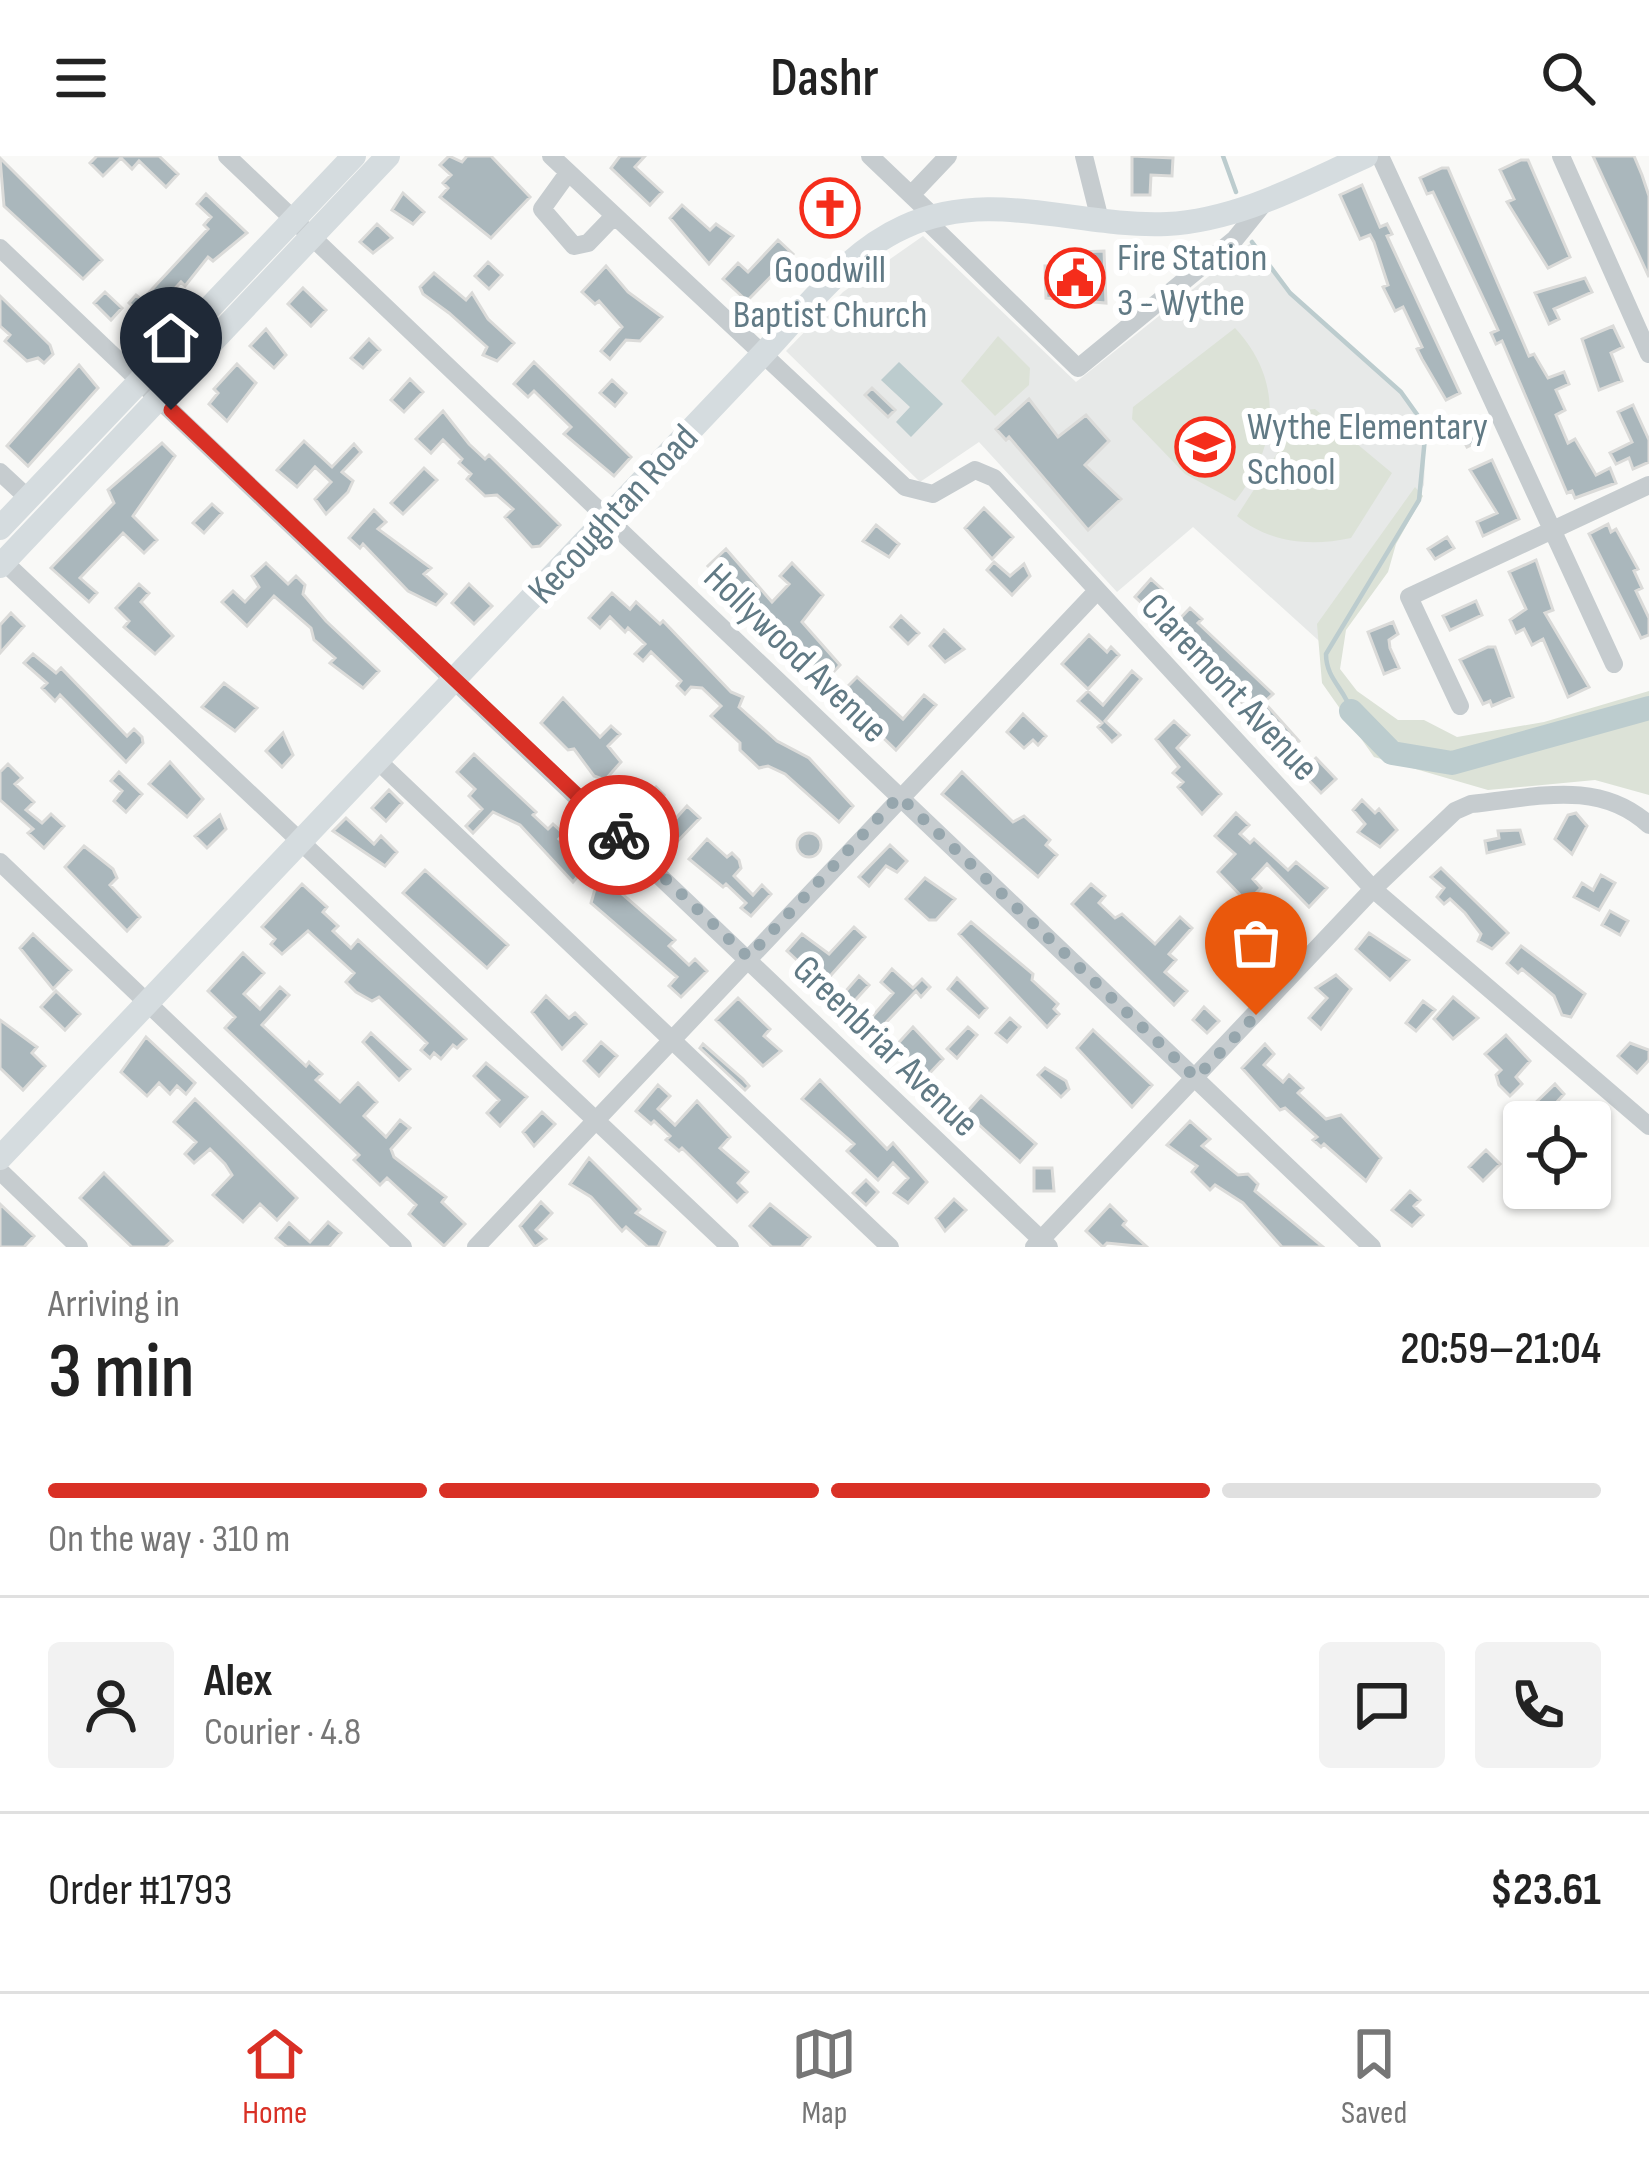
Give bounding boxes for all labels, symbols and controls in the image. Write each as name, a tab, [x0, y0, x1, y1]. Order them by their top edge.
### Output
icon: menu	[48, 45, 114, 111]
icon: search	[1535, 45, 1601, 111]
text: Dashr	[770, 46, 879, 111]
church icon: Goodwill Baptist Church	[799, 177, 861, 239]
place label: Fire Station 3 - Wythe	[1117, 235, 1268, 327]
place label: Goodwill Baptist Church	[733, 247, 927, 339]
public building icon: Fire Station 3 - Wythe	[1044, 247, 1106, 309]
pin	[120, 287, 222, 410]
icon: home	[138, 305, 204, 371]
place label: Wythe Elementary School	[1247, 404, 1488, 496]
street label: Kecoughtan Road	[519, 415, 709, 614]
school or university icon: Wythe Elementary School	[1174, 416, 1236, 478]
street label: Hollywood Avenue	[694, 554, 897, 753]
street label: Claremont Avenue	[1130, 584, 1328, 791]
courier	[559, 775, 679, 895]
icon: bike	[586, 802, 652, 868]
pin	[1205, 892, 1307, 1015]
icon: bag	[1223, 910, 1289, 976]
street label: Greenbriar Avenue	[782, 946, 988, 1147]
map controls	[1503, 1101, 1611, 1209]
button: locate	[1503, 1101, 1611, 1209]
text: Arriving in	[48, 1281, 180, 1328]
text: 20:59–21:04	[1400, 1322, 1601, 1377]
text: 3 min	[48, 1326, 195, 1419]
text: On the way · 310 m	[48, 1516, 290, 1563]
button: person	[48, 1642, 174, 1768]
button: chat	[1319, 1642, 1445, 1768]
button: phone	[1475, 1642, 1601, 1768]
text: Alex	[204, 1654, 272, 1709]
text: Courier · 4.8	[204, 1709, 361, 1756]
text: Order #1793	[48, 1863, 232, 1918]
text: $23.61	[1490, 1863, 1601, 1918]
tab: Home	[242, 2021, 308, 2133]
tab: Map	[791, 2021, 857, 2133]
tab: Saved	[1341, 2021, 1407, 2133]

